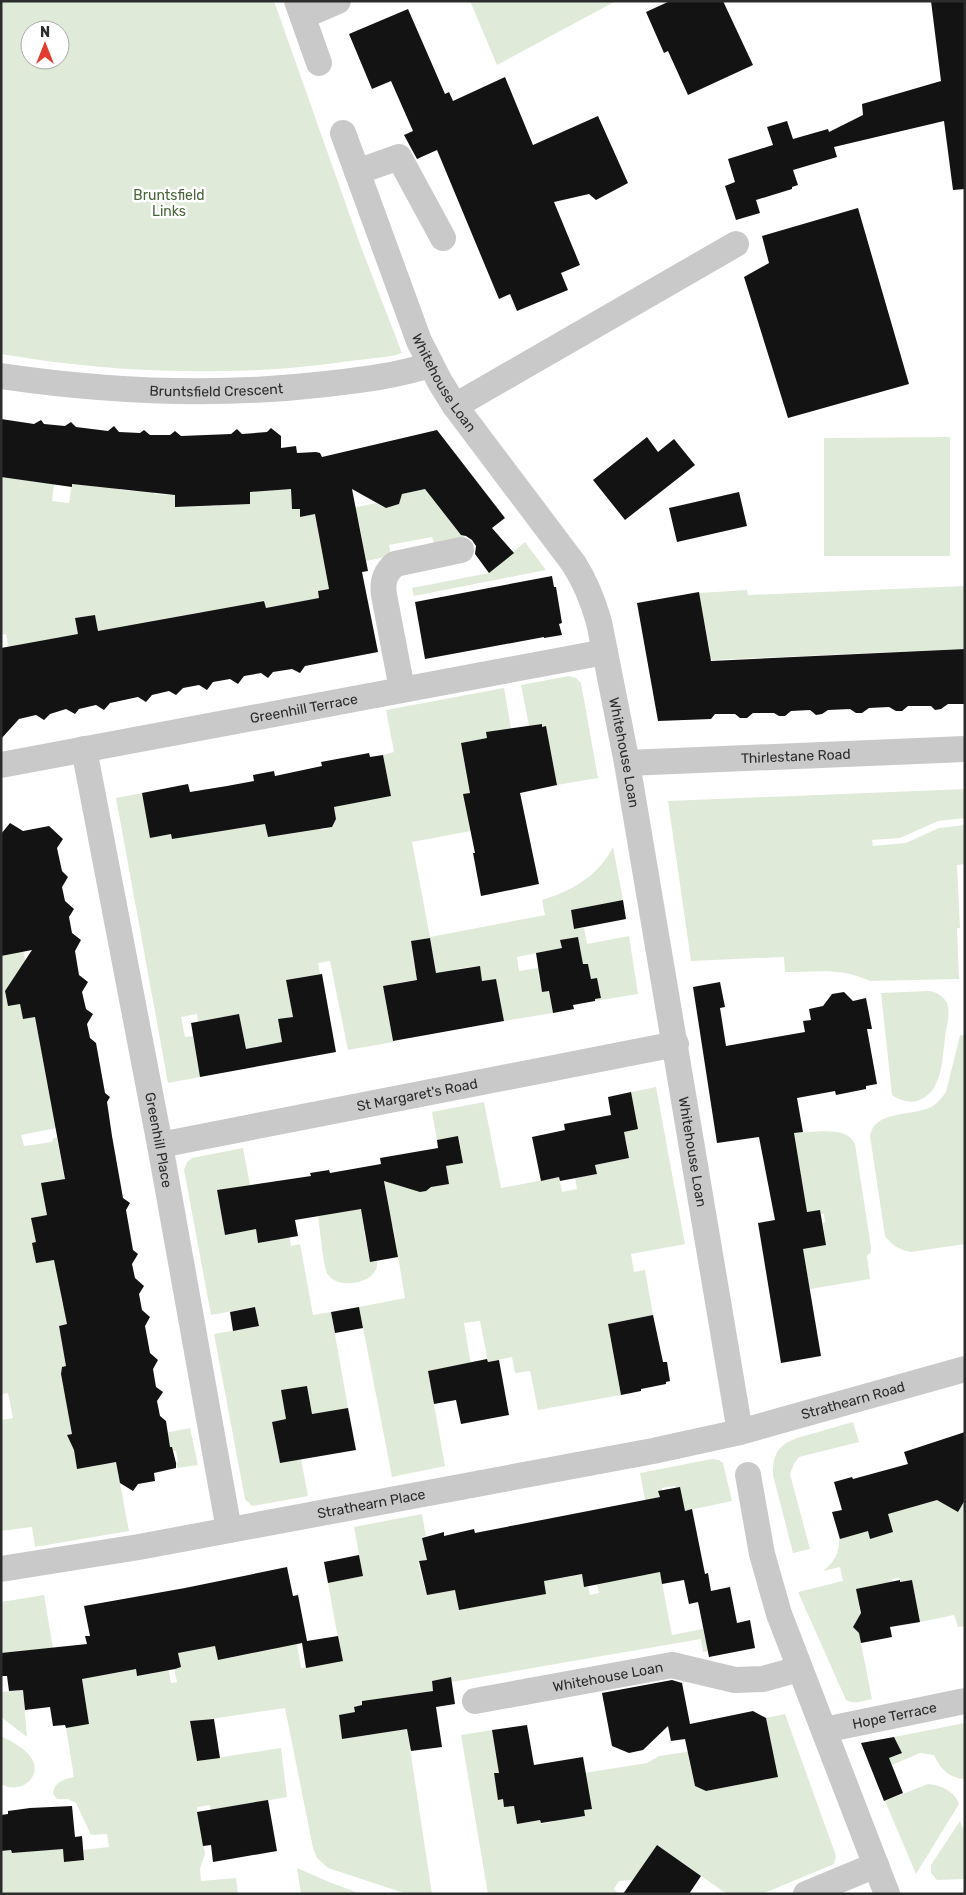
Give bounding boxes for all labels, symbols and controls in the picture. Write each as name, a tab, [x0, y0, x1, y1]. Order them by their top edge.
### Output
north arrow	[20, 20, 70, 70]
text: N	[40, 24, 50, 41]
park label: Bruntsfield Links	[133, 187, 205, 220]
street label: Whitehouse Loan	[408, 331, 480, 435]
street label: Bruntsfield Crescent	[149, 380, 284, 400]
street label: Greenhill Terrace	[249, 690, 359, 727]
street label: Whitehouse Loan	[606, 696, 643, 809]
street label: Thirlestane Road	[741, 745, 851, 767]
street label: St Margaret's Road	[355, 1075, 479, 1115]
street label: Greenhill Place	[142, 1091, 176, 1189]
street label: Whitehouse Loan	[675, 1095, 710, 1208]
street label: Strathearn Road	[799, 1378, 907, 1423]
street label: Strathearn Place	[316, 1485, 427, 1522]
street label: Whitehouse Loan	[551, 1658, 664, 1695]
street label: Hope Terrace	[851, 1698, 938, 1732]

